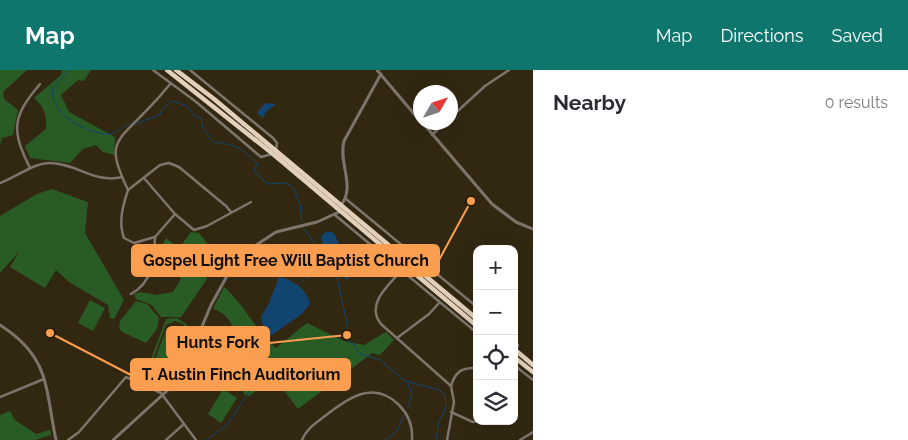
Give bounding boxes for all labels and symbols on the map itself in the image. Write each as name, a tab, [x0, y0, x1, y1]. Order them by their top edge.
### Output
north arrow	[413, 85, 458, 130]
callout: Gospel Light Free Will Baptist Church	[132, 245, 439, 276]
text: Gospel Light Free Will Baptist Church	[143, 251, 429, 270]
callout: Hunts Fork	[167, 327, 269, 358]
text: Hunts Fork	[177, 333, 259, 352]
callout: T. Austin Finch Auditorium	[131, 359, 350, 390]
text: T. Austin Finch Auditorium	[142, 365, 340, 384]

